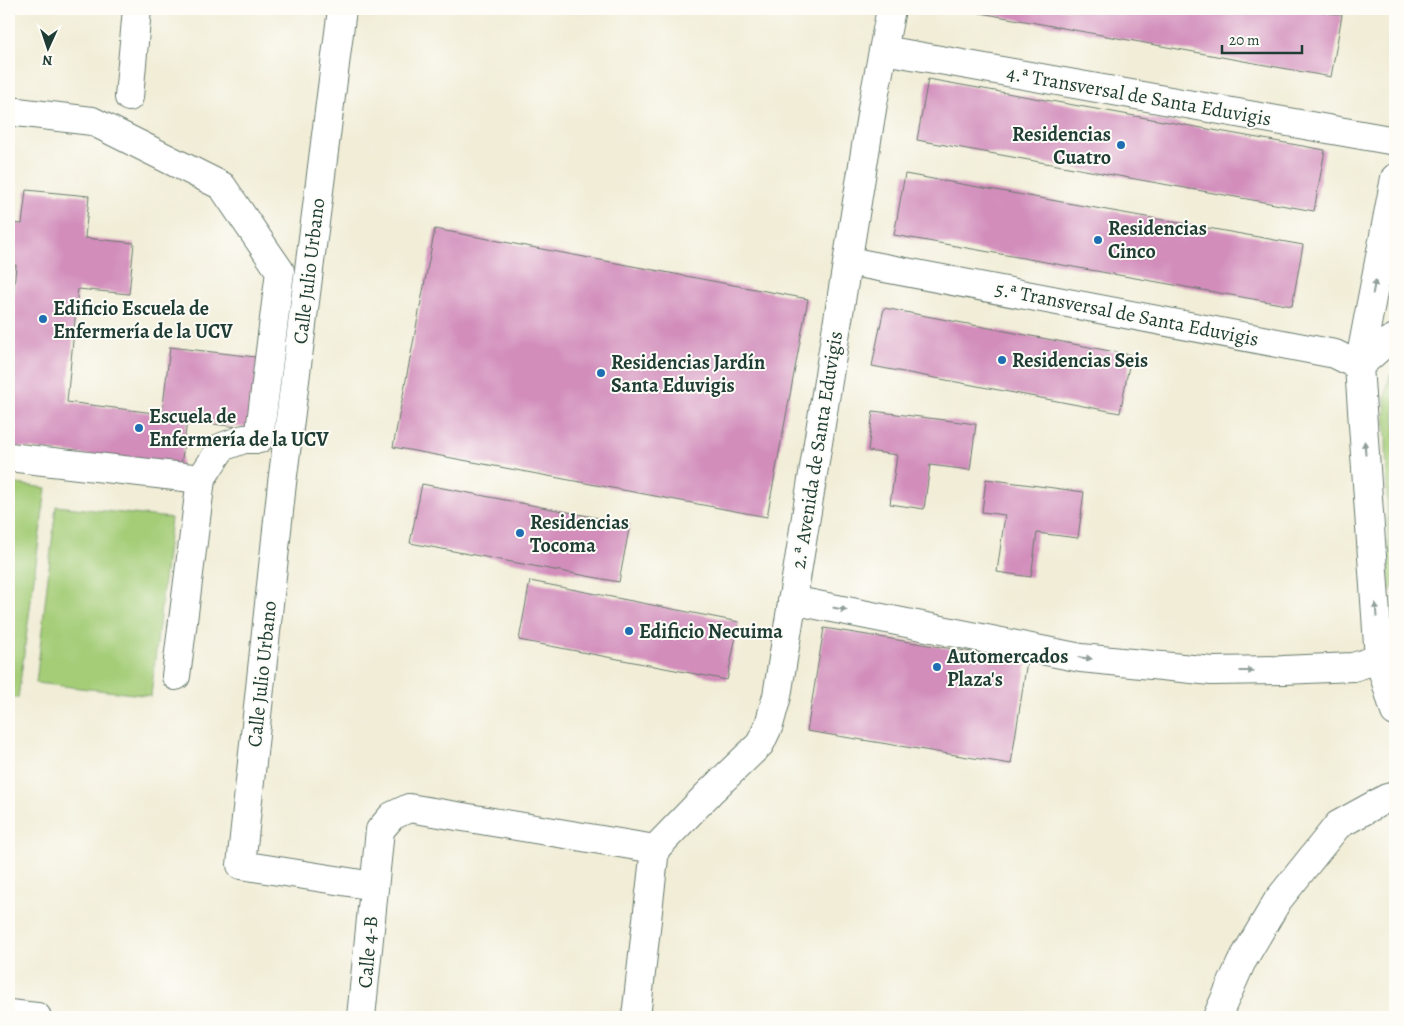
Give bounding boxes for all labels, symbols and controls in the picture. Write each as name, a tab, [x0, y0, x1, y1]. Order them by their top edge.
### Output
north arrow	[22, 22, 72, 72]
scale bar	[1222, 22, 1302, 54]
text: 20 m	[1229, 30, 1260, 50]
text: N	[42, 51, 53, 70]
street label: 4.ª Transversal de Santa Eduvigis	[1005, 59, 1273, 133]
place label: Residencias Cuatro	[1012, 121, 1111, 171]
marker: Residencias Cuatro	[1115, 139, 1127, 151]
street label: Calle Julio Urbano	[287, 196, 331, 346]
place label: Residencias Cinco	[1108, 215, 1207, 265]
marker: Residencias Cinco	[1092, 234, 1104, 246]
street label: 5.ª Transversal de Santa Eduvigis	[993, 275, 1261, 353]
one-way arrow	[1371, 279, 1379, 295]
place label: Edificio Escuela de Enfermería de la UCV	[53, 295, 233, 345]
marker: Edificio Escuela de Enfermería de la UCV	[37, 313, 49, 325]
street label: 2.ª Avenida de Santa Eduvigis	[785, 329, 849, 571]
place label: Residencias Seis	[1012, 347, 1148, 374]
place label: Residencias Jardín Santa Eduvigis	[611, 349, 765, 399]
marker: Residencias Seis	[996, 354, 1008, 366]
marker: Residencias Jardín Santa Eduvigis	[595, 367, 607, 379]
place label: Escuela de Enfermería de la UCV	[149, 403, 329, 453]
marker: Escuela de Enfermería de la UCV	[133, 422, 145, 434]
one-way arrow	[1361, 440, 1369, 456]
place label: Residencias Tocoma	[530, 509, 629, 559]
marker: Residencias Tocoma	[514, 527, 526, 539]
street label: Calle Julio Urbano	[241, 599, 283, 749]
one-way arrow	[1372, 602, 1380, 618]
one-way arrow	[832, 605, 847, 613]
place label: Edificio Necuima	[639, 618, 783, 645]
marker: Edificio Necuima	[623, 625, 635, 637]
place label: Automercados Plaza's	[946, 643, 1068, 693]
one-way arrow	[1077, 654, 1093, 662]
marker: Automercados Plaza's	[931, 661, 943, 673]
one-way arrow	[1239, 667, 1255, 675]
street label: Calle 4-B	[351, 915, 385, 989]

